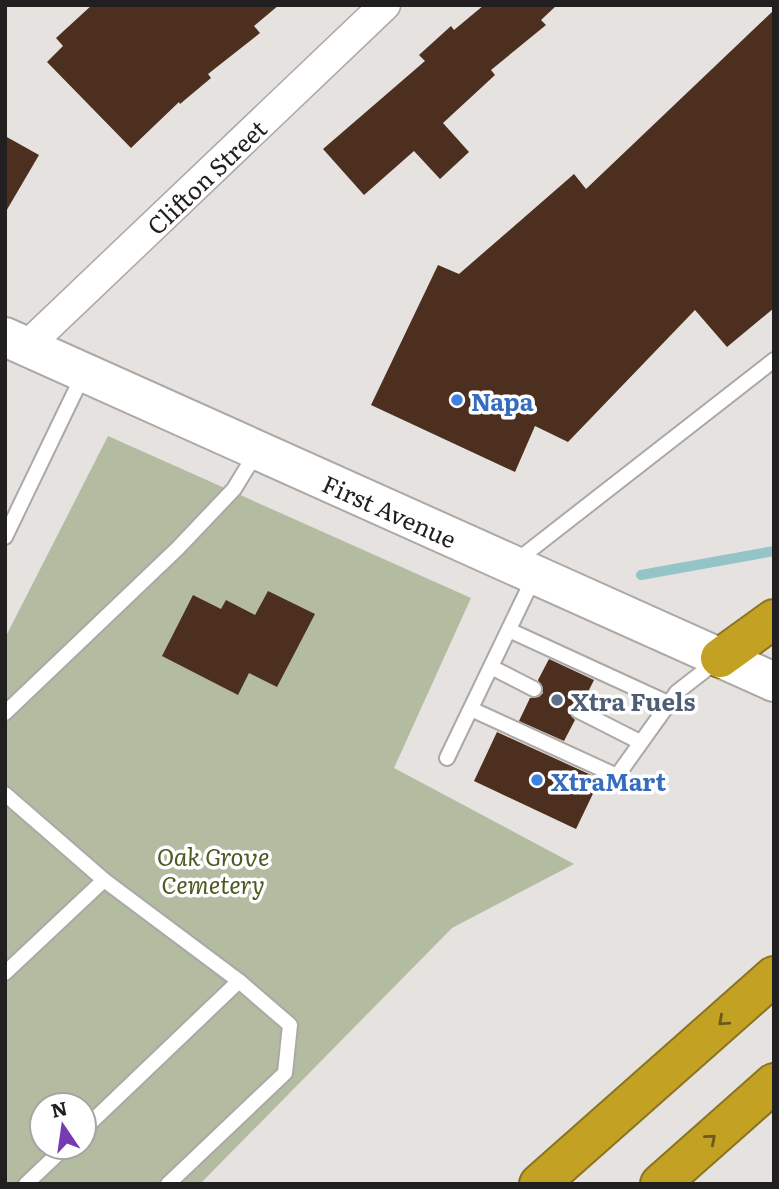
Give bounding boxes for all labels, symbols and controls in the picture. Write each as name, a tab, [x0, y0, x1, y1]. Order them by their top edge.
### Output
street label: Clifton Street	[138, 110, 273, 242]
place label: Napa	[471, 383, 534, 418]
marker: Napa	[449, 392, 465, 408]
street label: First Avenue	[317, 464, 463, 555]
place label: Xtra Fuels	[571, 683, 695, 718]
marker: Xtra Fuels	[549, 692, 565, 708]
place label: XtraMart	[551, 763, 666, 798]
marker: XtraMart	[529, 772, 545, 788]
park label: Oak Grove Cemetery	[157, 838, 269, 901]
one-way arrow	[718, 1013, 731, 1025]
north arrow	[28, 1091, 98, 1161]
text: N	[48, 1093, 70, 1124]
one-way arrow	[703, 1134, 716, 1147]

